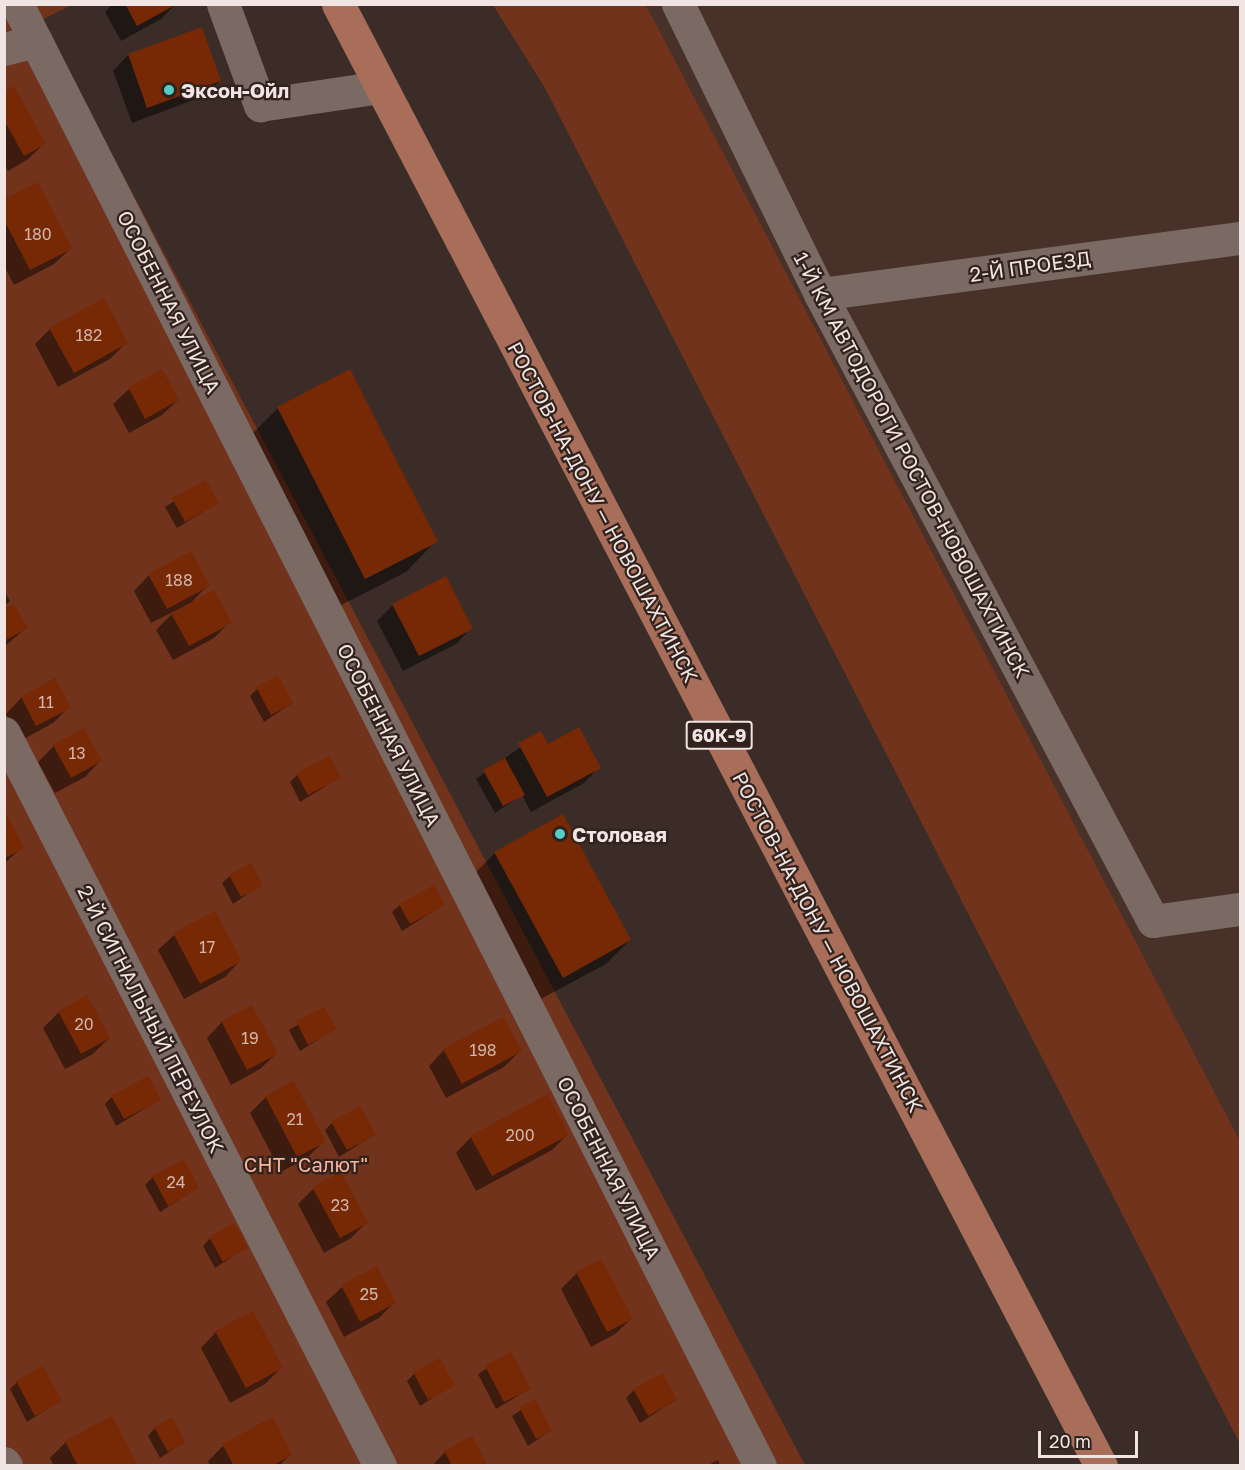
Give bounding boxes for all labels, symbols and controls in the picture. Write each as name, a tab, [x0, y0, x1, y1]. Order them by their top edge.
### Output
place label: Эксон-Ойл	[181, 78, 289, 102]
marker: Эксон-Ойл	[162, 83, 176, 97]
street label: ОСОБЕННАЯ УЛИЦА	[112, 206, 226, 398]
house number: 180	[24, 224, 52, 244]
street label: 2-Й ПРОЕЗД	[968, 246, 1092, 286]
street label: 1-Й КМ АВТОДОРОГИ РОСТОВ-НОВОШАХТИНСК	[789, 248, 1035, 682]
house number: 182	[76, 325, 102, 345]
street label: РОСТОВ-НА-ДОНУ — НОВОШАХТИНСК	[503, 338, 703, 686]
house number: 188	[165, 570, 193, 590]
street label: ОСОБЕННАЯ УЛИЦА	[332, 639, 446, 831]
house number: 11	[38, 692, 54, 712]
road number: 60К-9	[684, 720, 754, 750]
house number: 13	[68, 743, 86, 763]
street label: РОСТОВ-НА-ДОНУ — НОВОШАХТИНСК	[728, 768, 928, 1116]
place label: Столовая	[572, 822, 667, 846]
marker: Столовая	[553, 827, 567, 841]
street label: 2-Й СИГНАЛЬНЫЙ ПЕРЕУЛОК	[73, 881, 229, 1157]
house number: 17	[199, 937, 215, 957]
house number: 20	[74, 1014, 94, 1034]
house number: 19	[241, 1028, 259, 1048]
house number: 198	[469, 1040, 497, 1060]
street label: ОСОБЕННАЯ УЛИЦА	[552, 1072, 666, 1264]
house number: 21	[286, 1109, 304, 1129]
house number: 200	[505, 1125, 535, 1145]
park label: СНТ "Салют"	[244, 1152, 368, 1176]
house number: 24	[166, 1172, 186, 1192]
house number: 23	[331, 1195, 349, 1215]
house number: 25	[360, 1284, 378, 1304]
scale bar	[1041, 1419, 1142, 1457]
text: 20 m	[1049, 1430, 1091, 1452]

